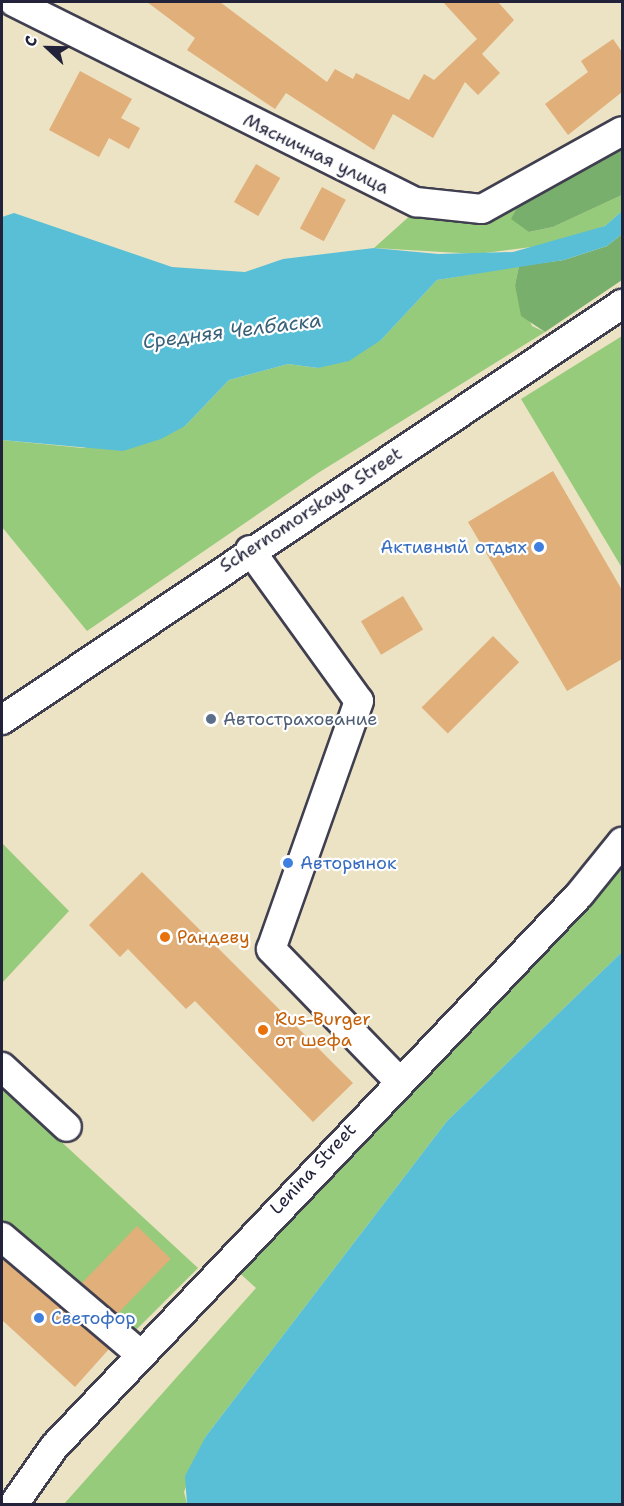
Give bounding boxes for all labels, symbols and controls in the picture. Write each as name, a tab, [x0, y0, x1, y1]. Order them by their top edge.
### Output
north arrow	[18, 18, 78, 78]
text: С	[19, 33, 42, 50]
street label: Мясничная улица	[240, 109, 392, 199]
water label: Средняя Челбаска	[141, 308, 323, 354]
street label: Sсhernomorskaya Street	[216, 443, 406, 577]
place label: Активный отдых	[380, 536, 527, 558]
marker: Активный отдых	[532, 540, 546, 554]
place label: Автострахование	[223, 708, 378, 730]
marker: Автострахование	[204, 712, 218, 726]
place label: Авторынок	[300, 852, 396, 874]
marker: Авторынок	[281, 856, 295, 870]
place label: Рандеву	[177, 926, 249, 948]
marker: Рандеву	[158, 930, 172, 944]
place label: Rus-Burger от шефа	[275, 1009, 371, 1052]
marker: Rus-Burger от шефа	[256, 1023, 270, 1037]
street label: Lenina Street	[265, 1119, 361, 1219]
place label: Светофор	[51, 1307, 136, 1329]
marker: Светофор	[32, 1311, 46, 1325]

